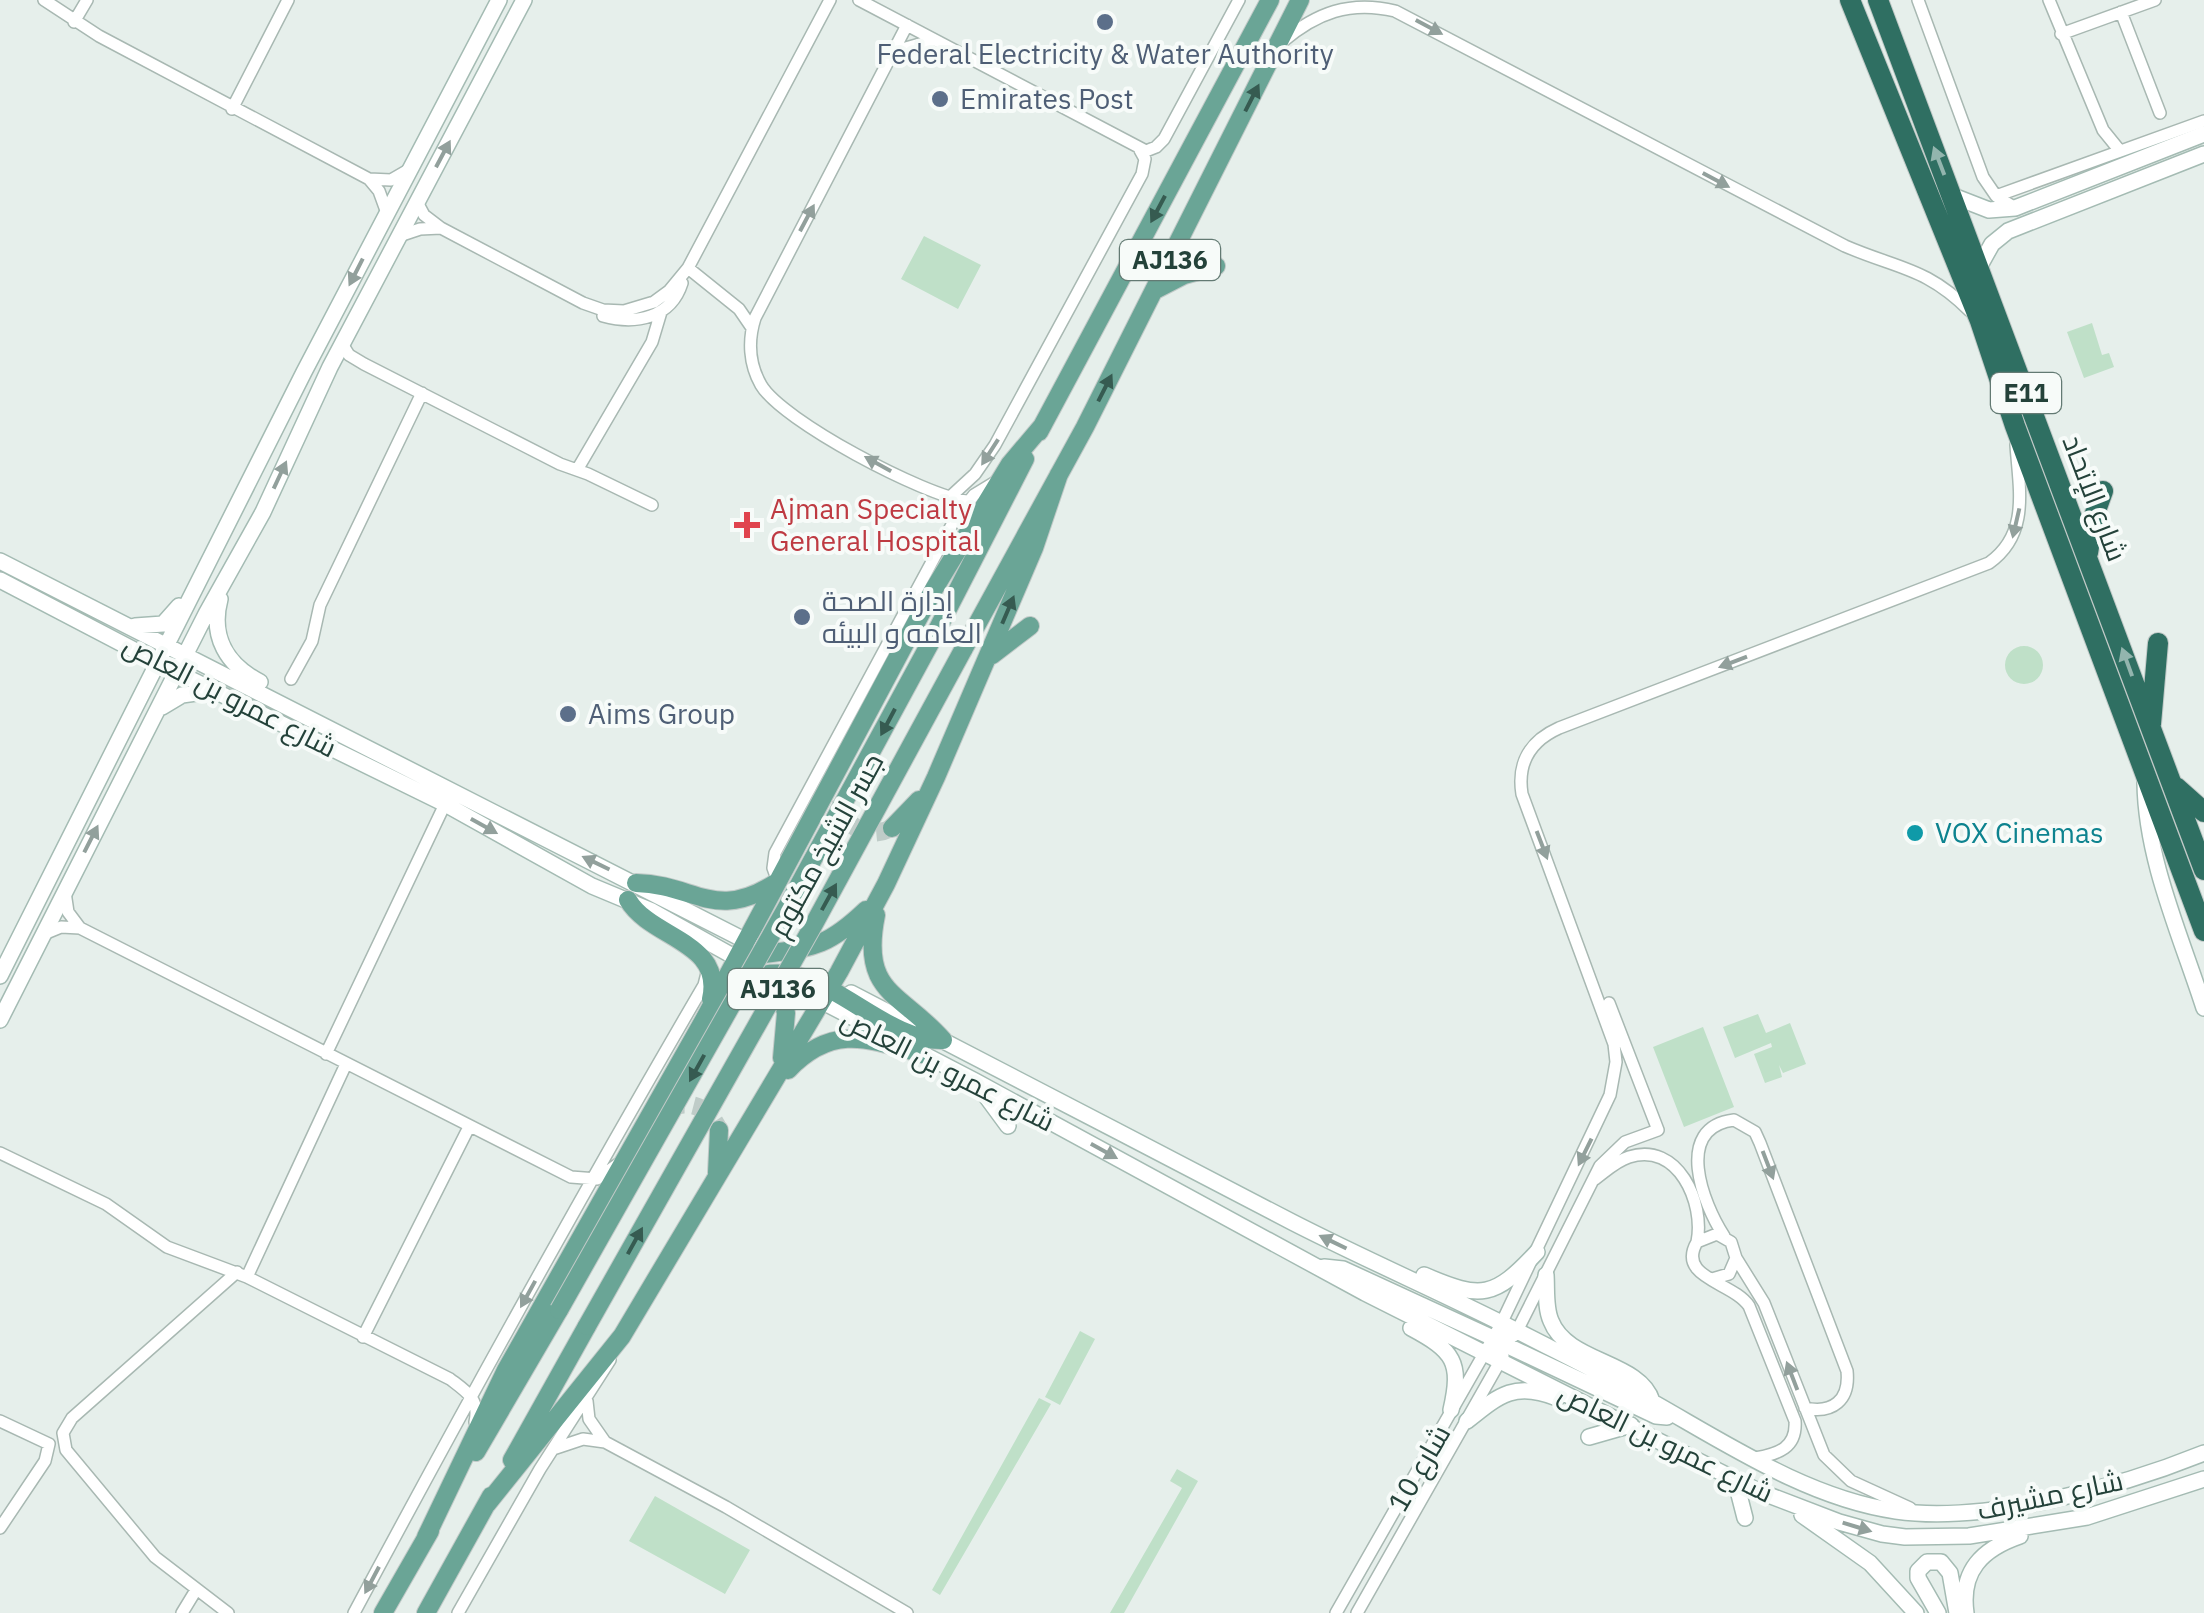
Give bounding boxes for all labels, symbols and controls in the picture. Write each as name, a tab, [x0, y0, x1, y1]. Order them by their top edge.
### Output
marker: Federal Electricity & Water Authority	[1094, 11, 1116, 33]
one-way arrow	[1415, 18, 1444, 35]
place label: Federal Electricity & Water Authority	[876, 35, 1334, 72]
place label: Emirates Post	[960, 80, 1134, 117]
one-way arrow	[1243, 84, 1260, 113]
marker: Emirates Post	[929, 88, 951, 110]
one-way arrow	[434, 139, 451, 168]
one-way arrow	[1931, 146, 1947, 176]
one-way arrow	[1701, 171, 1730, 188]
one-way arrow	[1149, 195, 1166, 224]
one-way arrow	[799, 204, 816, 233]
road number: AJ136	[1120, 240, 1220, 280]
one-way arrow	[348, 257, 365, 286]
one-way arrow	[1096, 373, 1113, 402]
road number: E11	[1991, 373, 2061, 413]
street label: شارع الإتحاد	[2054, 429, 2136, 567]
one-way arrow	[981, 439, 1000, 466]
one-way arrow	[864, 456, 892, 474]
one-way arrow	[272, 460, 289, 489]
place label: Ajman Specialty General Hospital	[770, 490, 980, 559]
one-way arrow	[2008, 508, 2023, 539]
marker: Ajman Specialty General Hospital	[734, 512, 760, 538]
place label: إدارة الصحة العامه و البيئه	[822, 582, 982, 651]
one-way arrow	[1000, 595, 1016, 625]
marker: إدارة الصحة العامه و البيئه	[791, 606, 813, 628]
street label: شارع عمرو بن العاص	[117, 626, 343, 766]
one-way arrow	[2119, 647, 2135, 677]
one-way arrow	[1718, 655, 1748, 670]
place label: Aims Group	[588, 695, 735, 732]
marker: Aims Group	[557, 703, 579, 725]
one-way arrow	[879, 707, 896, 736]
street label: جسر الشيخ مكتوم	[760, 746, 893, 944]
place label: VOX Cinemas	[1935, 814, 2104, 851]
one-way arrow	[470, 816, 498, 834]
marker: VOX Cinemas	[1904, 822, 1926, 844]
one-way arrow	[82, 824, 99, 853]
one-way arrow	[1535, 831, 1551, 861]
one-way arrow	[581, 855, 610, 872]
one-way arrow	[821, 882, 838, 911]
road number: AJ136	[728, 969, 828, 1009]
street label: شارع عمرو بن العاص	[835, 1000, 1061, 1140]
one-way arrow	[688, 1053, 705, 1082]
one-way arrow	[1577, 1137, 1594, 1166]
one-way arrow	[1089, 1143, 1118, 1160]
one-way arrow	[1761, 1150, 1777, 1180]
one-way arrow	[626, 1227, 644, 1255]
one-way arrow	[1318, 1234, 1347, 1251]
one-way arrow	[519, 1280, 536, 1309]
one-way arrow	[1784, 1361, 1799, 1391]
street label: شارع عمرو بن العاص	[1552, 1374, 1780, 1512]
street label: شارع 10	[1379, 1418, 1459, 1518]
street label: شارع مشيرف	[1973, 1461, 2127, 1529]
one-way arrow	[1842, 1520, 1873, 1535]
one-way arrow	[364, 1565, 381, 1594]

